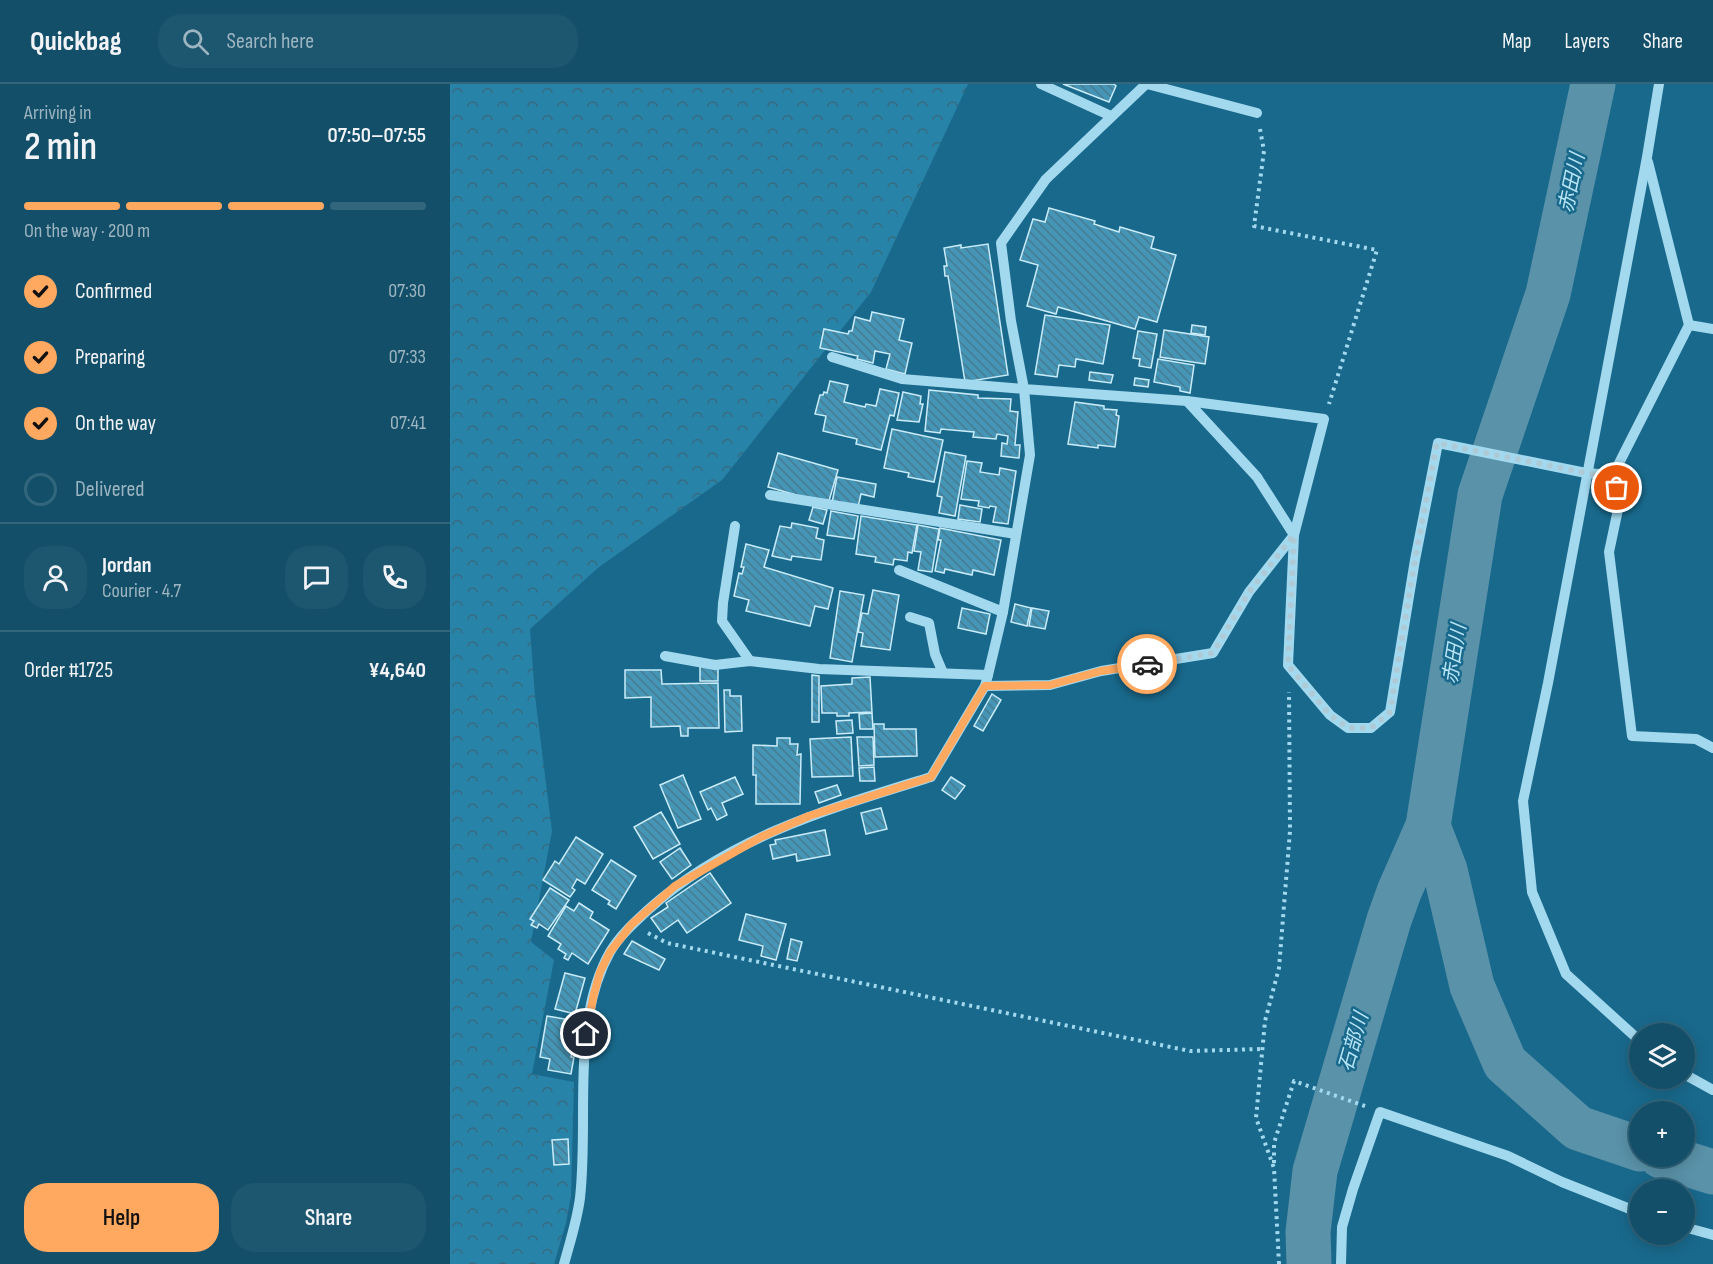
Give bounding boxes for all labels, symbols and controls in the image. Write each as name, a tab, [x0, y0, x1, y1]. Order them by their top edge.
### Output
search box	[158, 14, 578, 68]
text: Quickbag	[30, 25, 122, 58]
icon: search	[179, 25, 212, 58]
text: Search here	[227, 28, 314, 55]
text: Map	[1502, 29, 1531, 54]
text: Layers	[1564, 29, 1610, 54]
text: Share	[1643, 29, 1683, 54]
text: Arriving in	[24, 101, 92, 125]
text: 07:50–07:55	[328, 122, 426, 149]
text: 2 min	[24, 124, 97, 171]
water label: 赤田川	[1554, 149, 1590, 215]
text: On the way · 200 m	[24, 219, 150, 243]
icon: check	[24, 275, 57, 308]
text: Confirmed	[75, 278, 152, 305]
text: 07:30	[388, 279, 426, 303]
icon: check	[24, 341, 57, 374]
text: Preparing	[75, 344, 145, 371]
text: 07:33	[389, 345, 426, 369]
icon: check	[24, 407, 57, 440]
text: On the way	[75, 410, 156, 437]
text: 07:41	[390, 411, 426, 435]
pin	[1591, 462, 1642, 513]
icon: bag	[1600, 471, 1633, 504]
text: Delivered	[75, 476, 144, 503]
button: person	[24, 546, 87, 609]
button: chat	[285, 546, 348, 609]
button: phone	[363, 546, 426, 609]
text: Jordan	[102, 552, 151, 579]
text: Courier · 4.7	[102, 579, 181, 603]
water label: 赤田川	[1438, 621, 1472, 686]
courier	[1117, 634, 1177, 694]
icon: car	[1131, 648, 1164, 681]
text: Order #1725	[24, 657, 113, 684]
text: ¥4,640	[369, 657, 426, 684]
pin	[560, 1008, 611, 1059]
water label: 石部川	[1334, 1008, 1374, 1074]
icon: home	[569, 1017, 602, 1050]
map controls	[1629, 1023, 1695, 1245]
button: layers	[1629, 1023, 1695, 1089]
button: +	[1629, 1101, 1695, 1167]
button: −	[1629, 1179, 1695, 1245]
button: Help	[24, 1183, 219, 1252]
button: Share	[231, 1183, 426, 1252]

